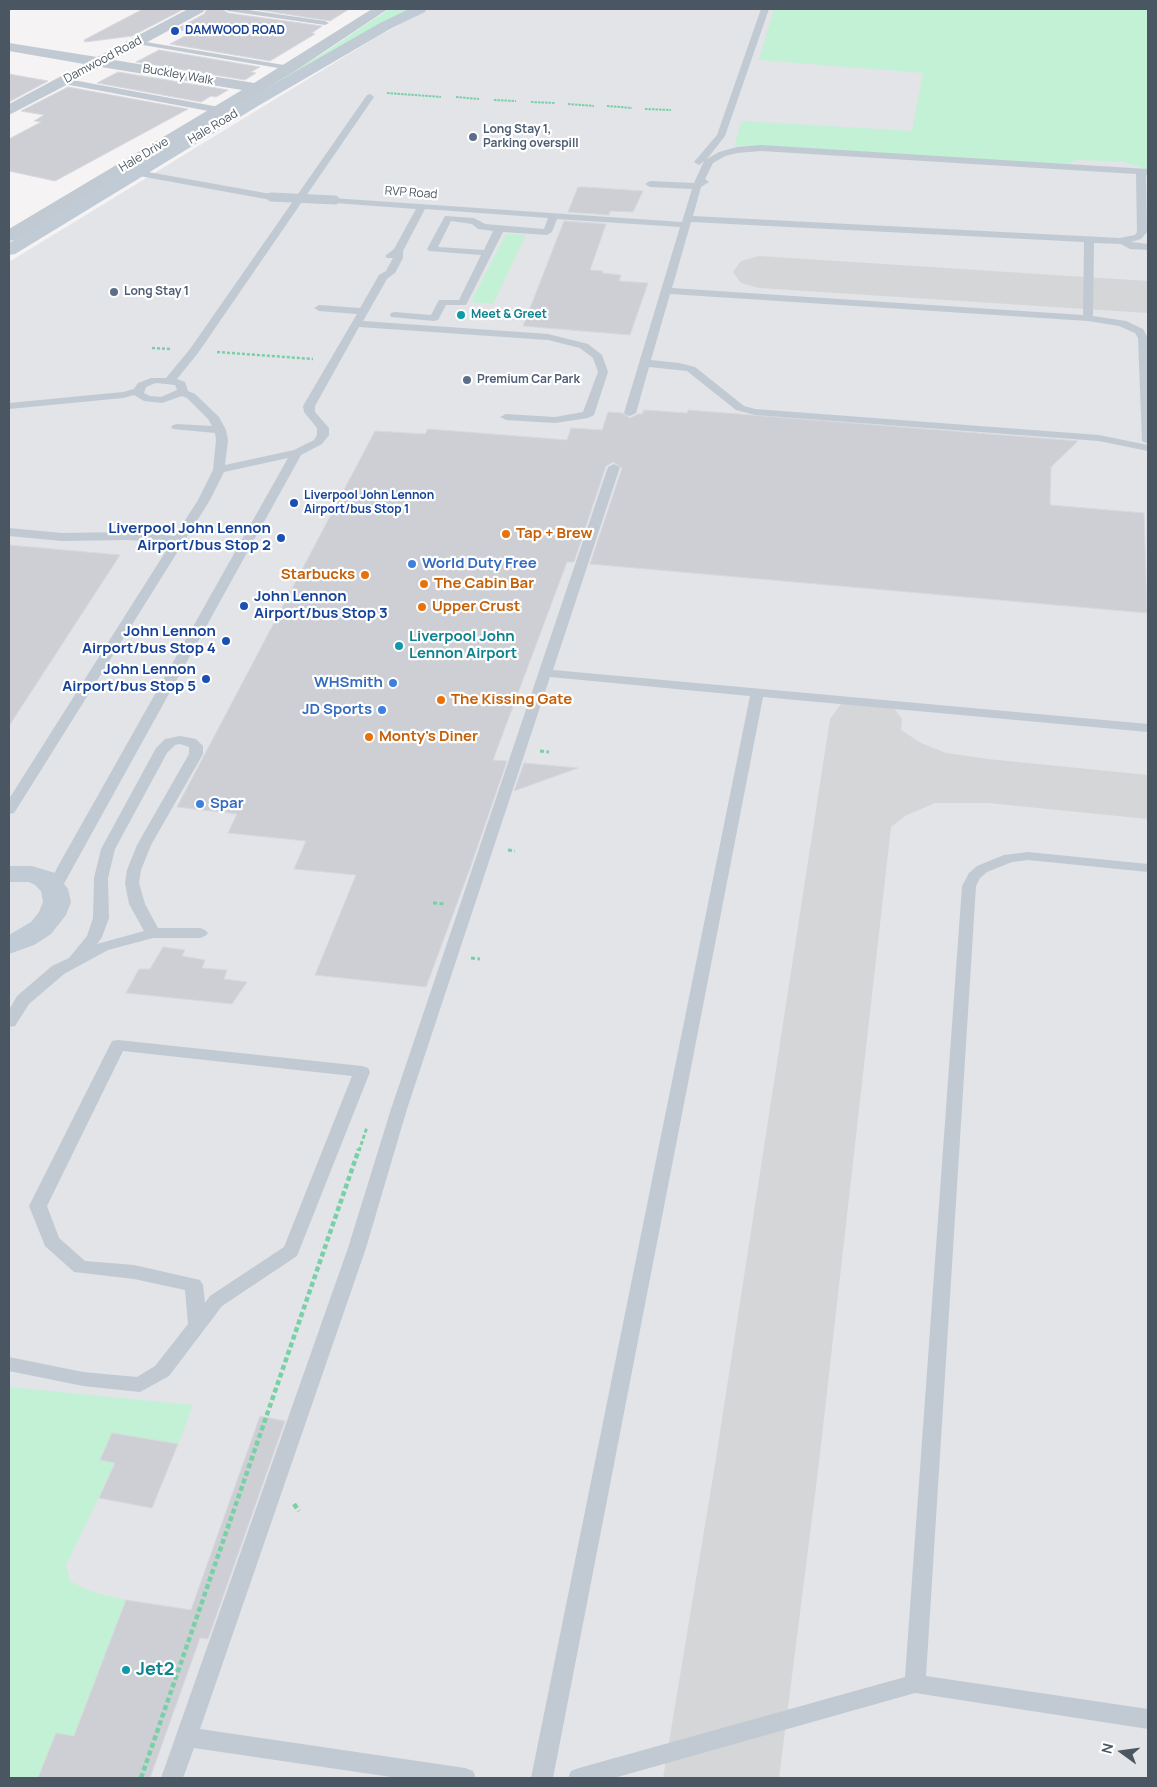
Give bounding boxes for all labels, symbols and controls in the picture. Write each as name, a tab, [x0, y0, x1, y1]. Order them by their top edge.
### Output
place label: DAMWOOD ROAD	[185, 24, 285, 38]
marker: DAMWOOD ROAD	[169, 25, 181, 37]
street label: Damwood Road	[62, 33, 144, 87]
street label: Buckley Walk	[141, 62, 215, 88]
street label: Hale Road	[185, 107, 241, 147]
place label: Long Stay 1, Parking overspill	[483, 123, 579, 151]
marker: Long Stay 1, Parking overspill	[467, 131, 479, 143]
street label: Hale Drive	[117, 135, 171, 175]
street label: RVP Road	[384, 184, 438, 202]
place label: Long Stay 1	[124, 285, 189, 299]
marker: Long Stay 1	[108, 286, 120, 298]
place label: Meet & Greet	[471, 308, 547, 322]
marker: Meet & Greet	[455, 309, 467, 321]
place label: Premium Car Park	[477, 373, 580, 387]
marker: Premium Car Park	[461, 374, 473, 386]
place label: Liverpool John Lennon Airport/bus Stop 1	[304, 489, 434, 517]
marker: Liverpool John Lennon Airport/bus Stop 1	[288, 497, 300, 509]
place label: Liverpool John Lennon Airport/bus Stop 2	[108, 520, 271, 555]
place label: Tap + Brew	[516, 525, 593, 543]
marker: Tap + Brew	[500, 528, 512, 540]
marker: Liverpool John Lennon Airport/bus Stop 2	[275, 532, 287, 544]
place label: World Duty Free	[422, 555, 537, 573]
marker: World Duty Free	[406, 558, 418, 570]
place label: Starbucks	[281, 566, 355, 584]
marker: Starbucks	[359, 569, 371, 581]
place label: The Cabin Bar	[434, 575, 534, 593]
marker: The Cabin Bar	[418, 578, 430, 590]
place label: John Lennon Airport/bus Stop 3	[254, 588, 388, 623]
place label: Upper Crust	[432, 598, 520, 616]
marker: John Lennon Airport/bus Stop 3	[238, 600, 250, 612]
marker: Upper Crust	[416, 601, 428, 613]
place label: John Lennon Airport/bus Stop 4	[82, 623, 216, 658]
place label: Liverpool John Lennon Airport	[409, 628, 517, 663]
marker: John Lennon Airport/bus Stop 4	[220, 635, 232, 647]
marker: Liverpool John Lennon Airport	[393, 640, 405, 652]
place label: John Lennon Airport/bus Stop 5	[62, 661, 196, 696]
marker: John Lennon Airport/bus Stop 5	[200, 673, 212, 685]
place label: WHSmith	[314, 674, 383, 692]
marker: WHSmith	[387, 677, 399, 689]
place label: The Kissing Gate	[451, 691, 572, 709]
marker: The Kissing Gate	[435, 694, 447, 706]
place label: JD Sports	[302, 701, 372, 719]
marker: JD Sports	[376, 704, 388, 716]
place label: Monty's Diner	[379, 728, 478, 746]
marker: Monty's Diner	[363, 731, 375, 743]
place label: Spar	[210, 795, 244, 813]
marker: Spar	[194, 798, 206, 810]
place label: Jet2	[136, 1659, 174, 1681]
marker: Jet2	[120, 1664, 132, 1676]
north arrow	[1097, 1727, 1147, 1777]
text: N	[1097, 1741, 1117, 1755]

